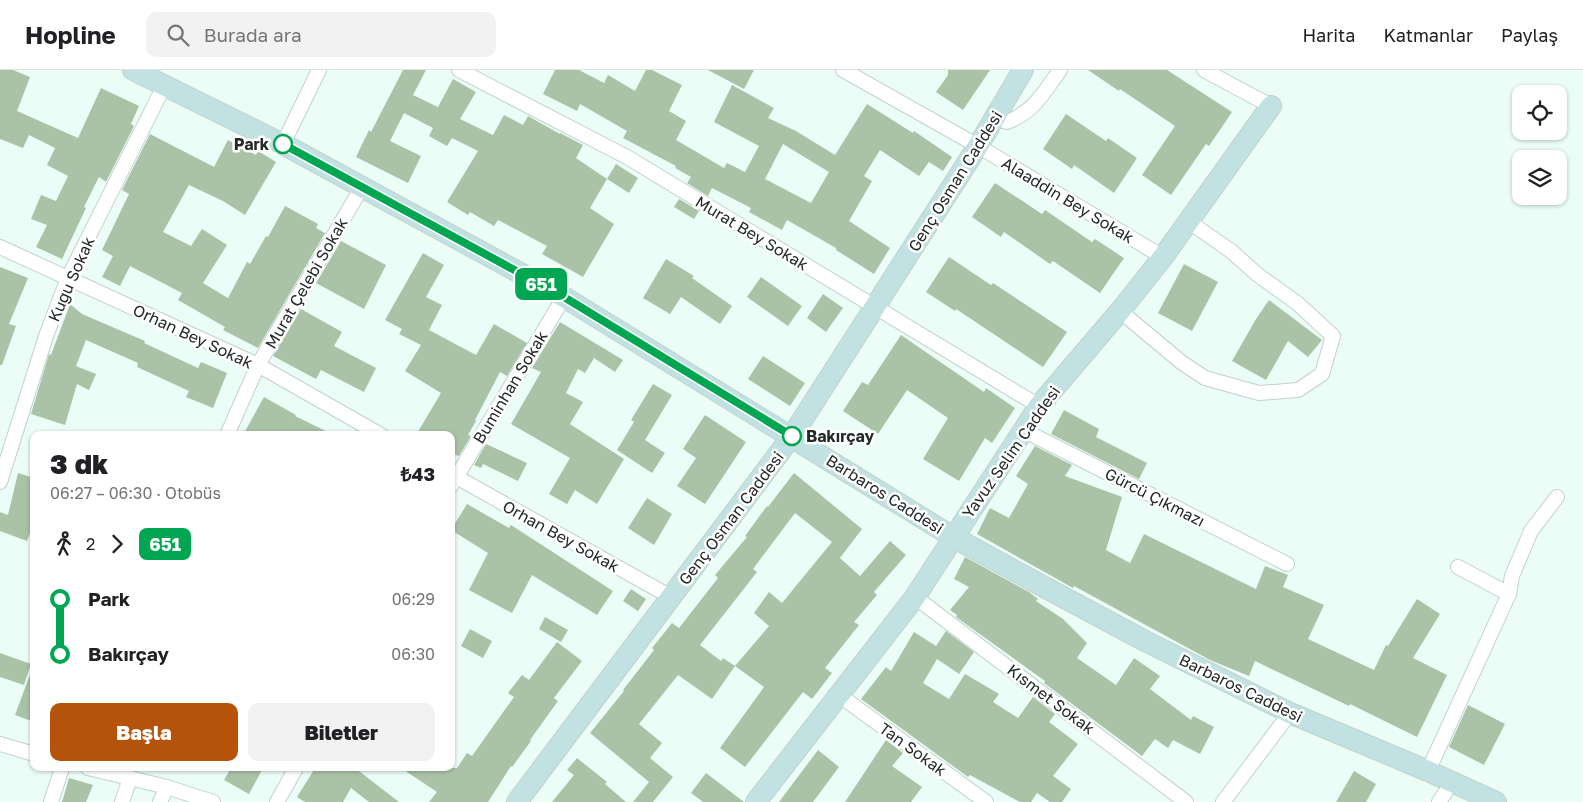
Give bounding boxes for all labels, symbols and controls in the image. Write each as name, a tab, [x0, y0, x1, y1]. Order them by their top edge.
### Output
search box	[146, 12, 496, 57]
text: Hopline	[25, 20, 116, 49]
icon: search	[164, 21, 192, 49]
text: Burada ara	[204, 23, 302, 46]
text: Harita	[1302, 24, 1355, 46]
text: Katmanlar	[1383, 24, 1473, 46]
text: Paylaş	[1501, 24, 1558, 46]
map controls	[1512, 85, 1567, 205]
button: locate	[1512, 85, 1567, 140]
street label: Genç Osman Caddesi	[904, 107, 1006, 255]
place label: Park	[234, 134, 270, 154]
marker: Park	[273, 134, 293, 154]
button: layers	[1512, 150, 1567, 205]
street label: Alaaddin Bey Sokak	[998, 153, 1138, 247]
street label: Murat Bey Sokak	[692, 191, 812, 275]
street label: Murat Çelebi Sokak	[260, 214, 352, 352]
street label: Kuğu Sokak	[43, 233, 99, 325]
line badge: 651	[512, 268, 570, 300]
text: 651	[525, 273, 557, 295]
street label: Orhan Bey Sokak	[130, 299, 256, 373]
street label: Buminhan Sokak	[468, 327, 552, 447]
street label: Yavuz Selim Caddesi	[958, 382, 1064, 522]
marker: Bakırçay	[782, 426, 802, 446]
place label: Bakırçay	[806, 426, 874, 446]
text: 3 dk	[50, 447, 108, 480]
street label: Genç Osman Caddesi	[674, 447, 788, 589]
street label: Barbaros Caddesi	[823, 450, 947, 538]
text: ₺43	[401, 462, 435, 485]
street label: Gürcü Çıkmazı	[1102, 463, 1208, 531]
text: 06:27 – 06:30 · Otobüs	[50, 483, 221, 503]
street label: Orhan Bey Sokak	[499, 496, 623, 576]
icon: walk	[50, 530, 78, 558]
icon: forward	[103, 530, 131, 558]
text: 651	[149, 533, 181, 555]
text: 2	[86, 534, 95, 554]
text: Park	[88, 587, 130, 610]
text: 06:29	[392, 589, 435, 609]
text: Bakırçay	[88, 642, 169, 665]
text: 06:30	[391, 644, 435, 664]
street label: Barbaros Caddesi	[1176, 649, 1306, 727]
street label: Kısmet Sokak	[1003, 660, 1099, 738]
button: Başla	[50, 703, 238, 761]
button: Biletler	[248, 703, 435, 761]
street label: Tan Sokak	[876, 718, 950, 780]

